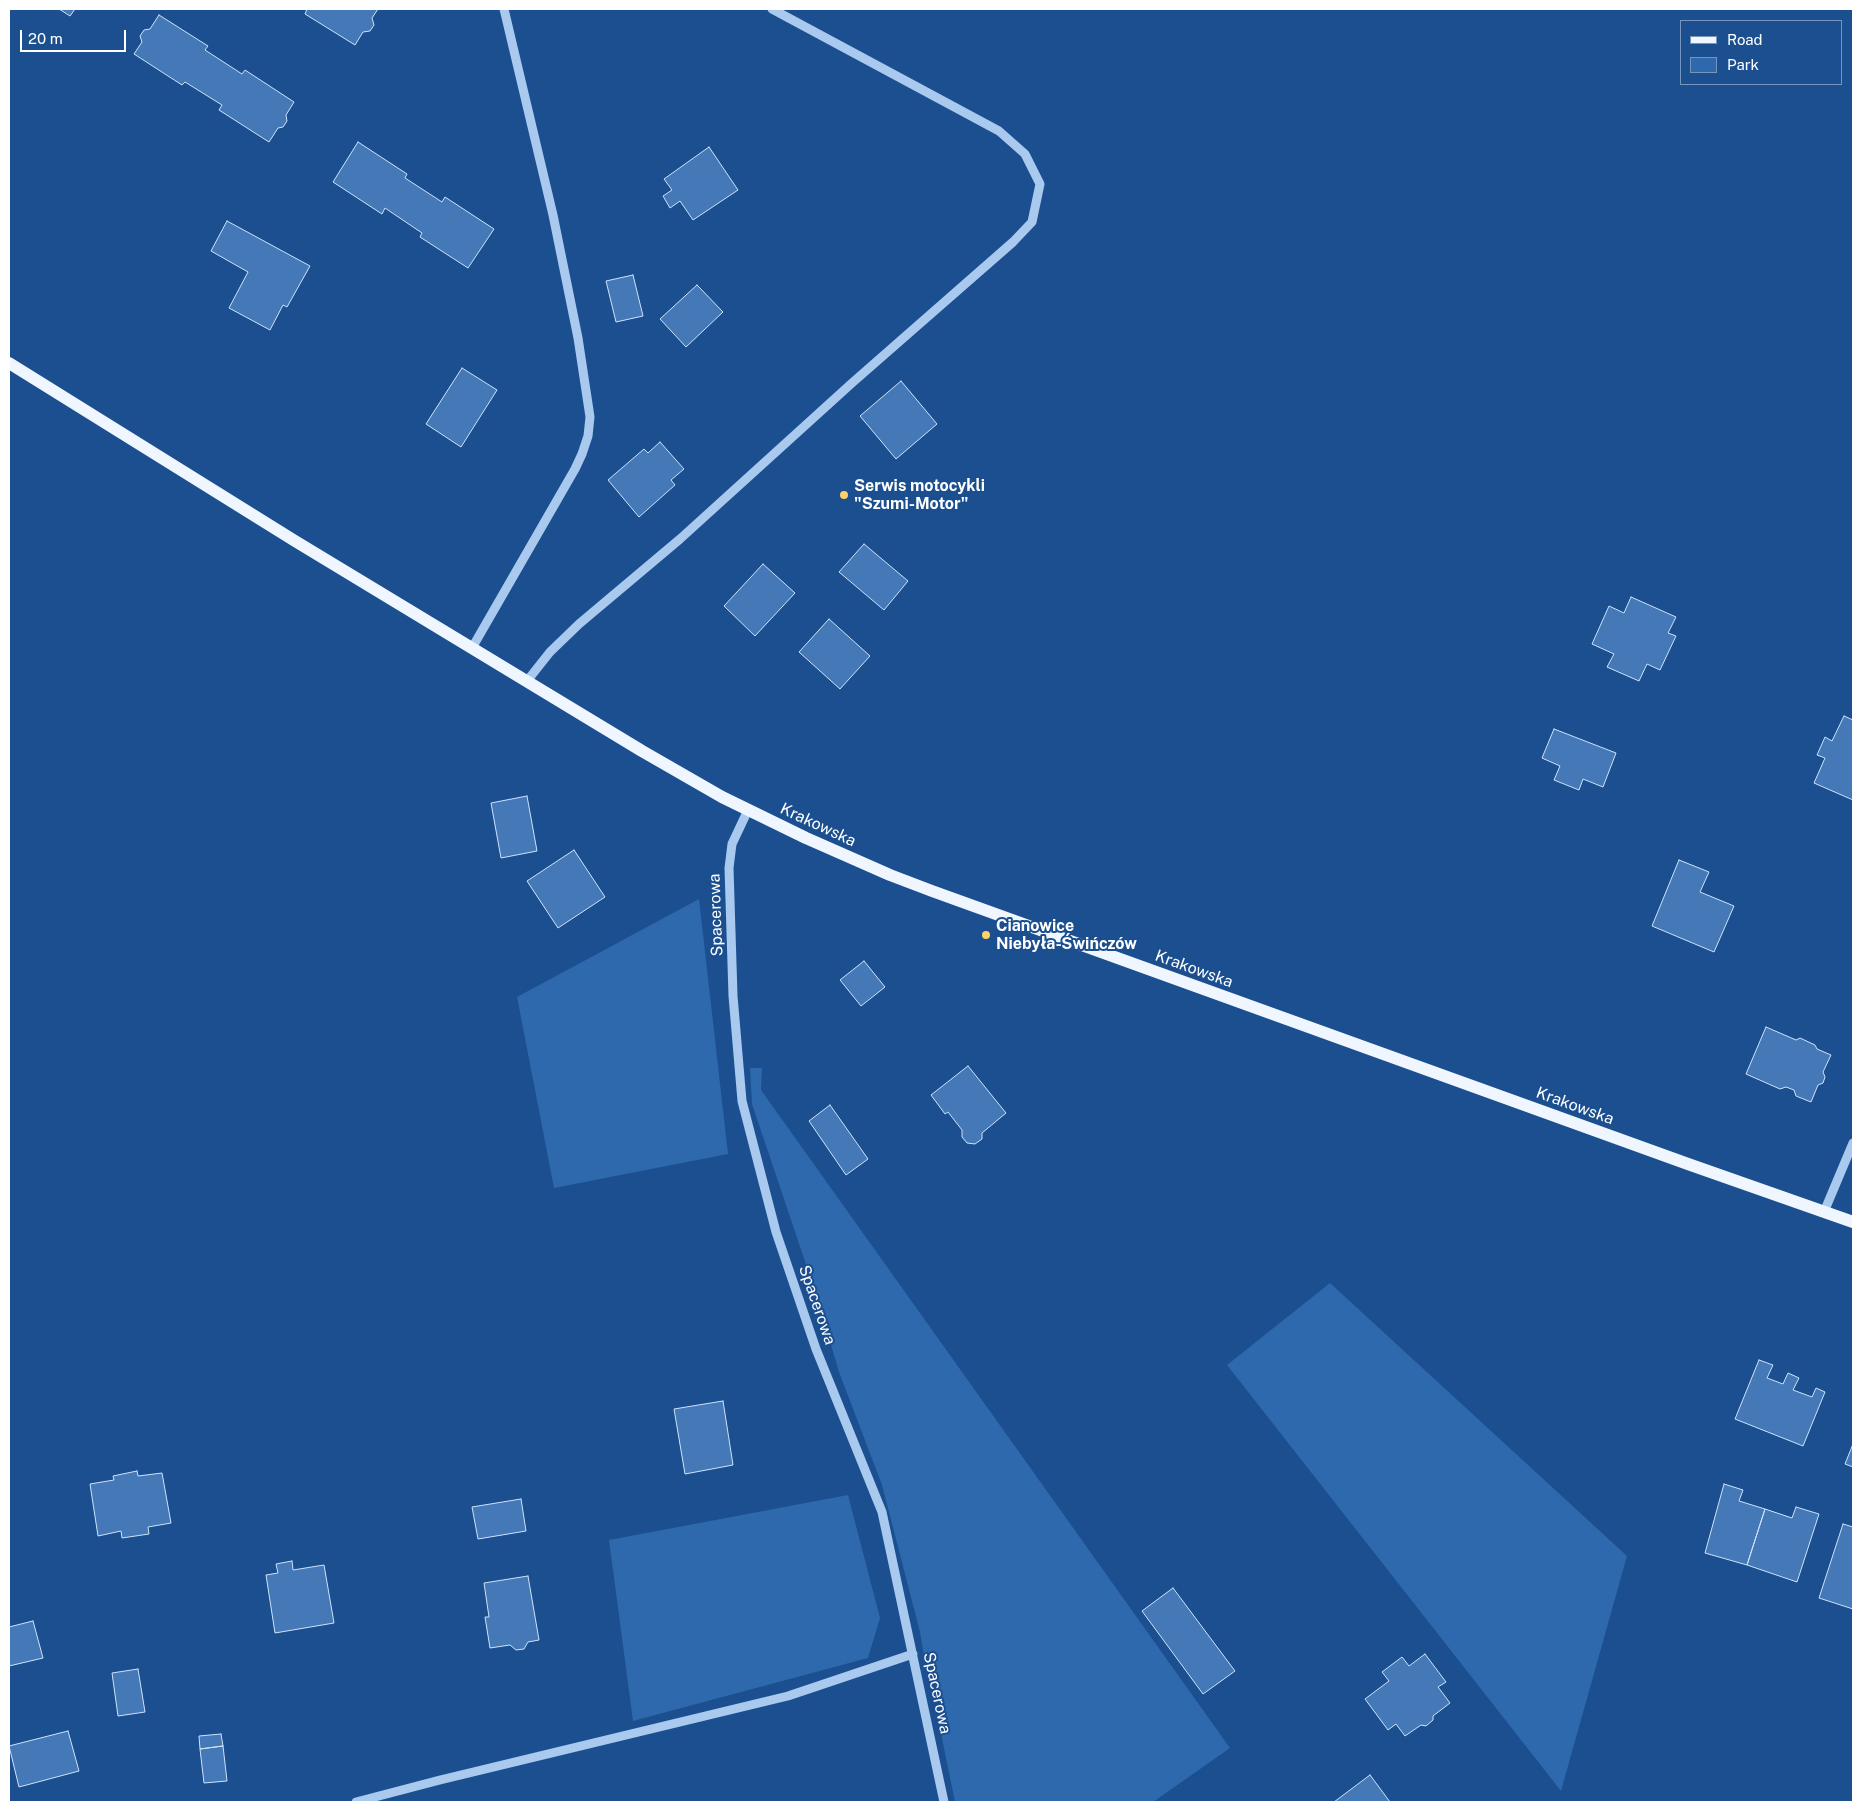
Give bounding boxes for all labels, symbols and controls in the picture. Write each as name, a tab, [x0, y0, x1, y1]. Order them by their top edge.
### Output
scale bar	[22, 20, 129, 52]
legend	[1680, 20, 1842, 85]
text: 20 m	[28, 30, 63, 47]
text: Road	[1727, 31, 1763, 48]
text: Park	[1727, 56, 1759, 73]
place label: Serwis motocykli "Szumi-Motor"	[854, 476, 985, 514]
marker: Serwis motocykli "Szumi-Motor"	[838, 489, 850, 501]
street label: Krakowska	[777, 799, 859, 851]
street label: Spacerowa	[705, 873, 727, 957]
place label: Cianowice Niebyła-Świńczów	[996, 916, 1137, 954]
marker: Cianowice Niebyła-Świńczów	[980, 929, 992, 941]
street label: Krakowska	[1153, 946, 1235, 992]
street label: Krakowska	[1534, 1083, 1616, 1129]
street label: Spacerowa	[794, 1263, 840, 1347]
street label: Spacerowa	[919, 1650, 955, 1736]

